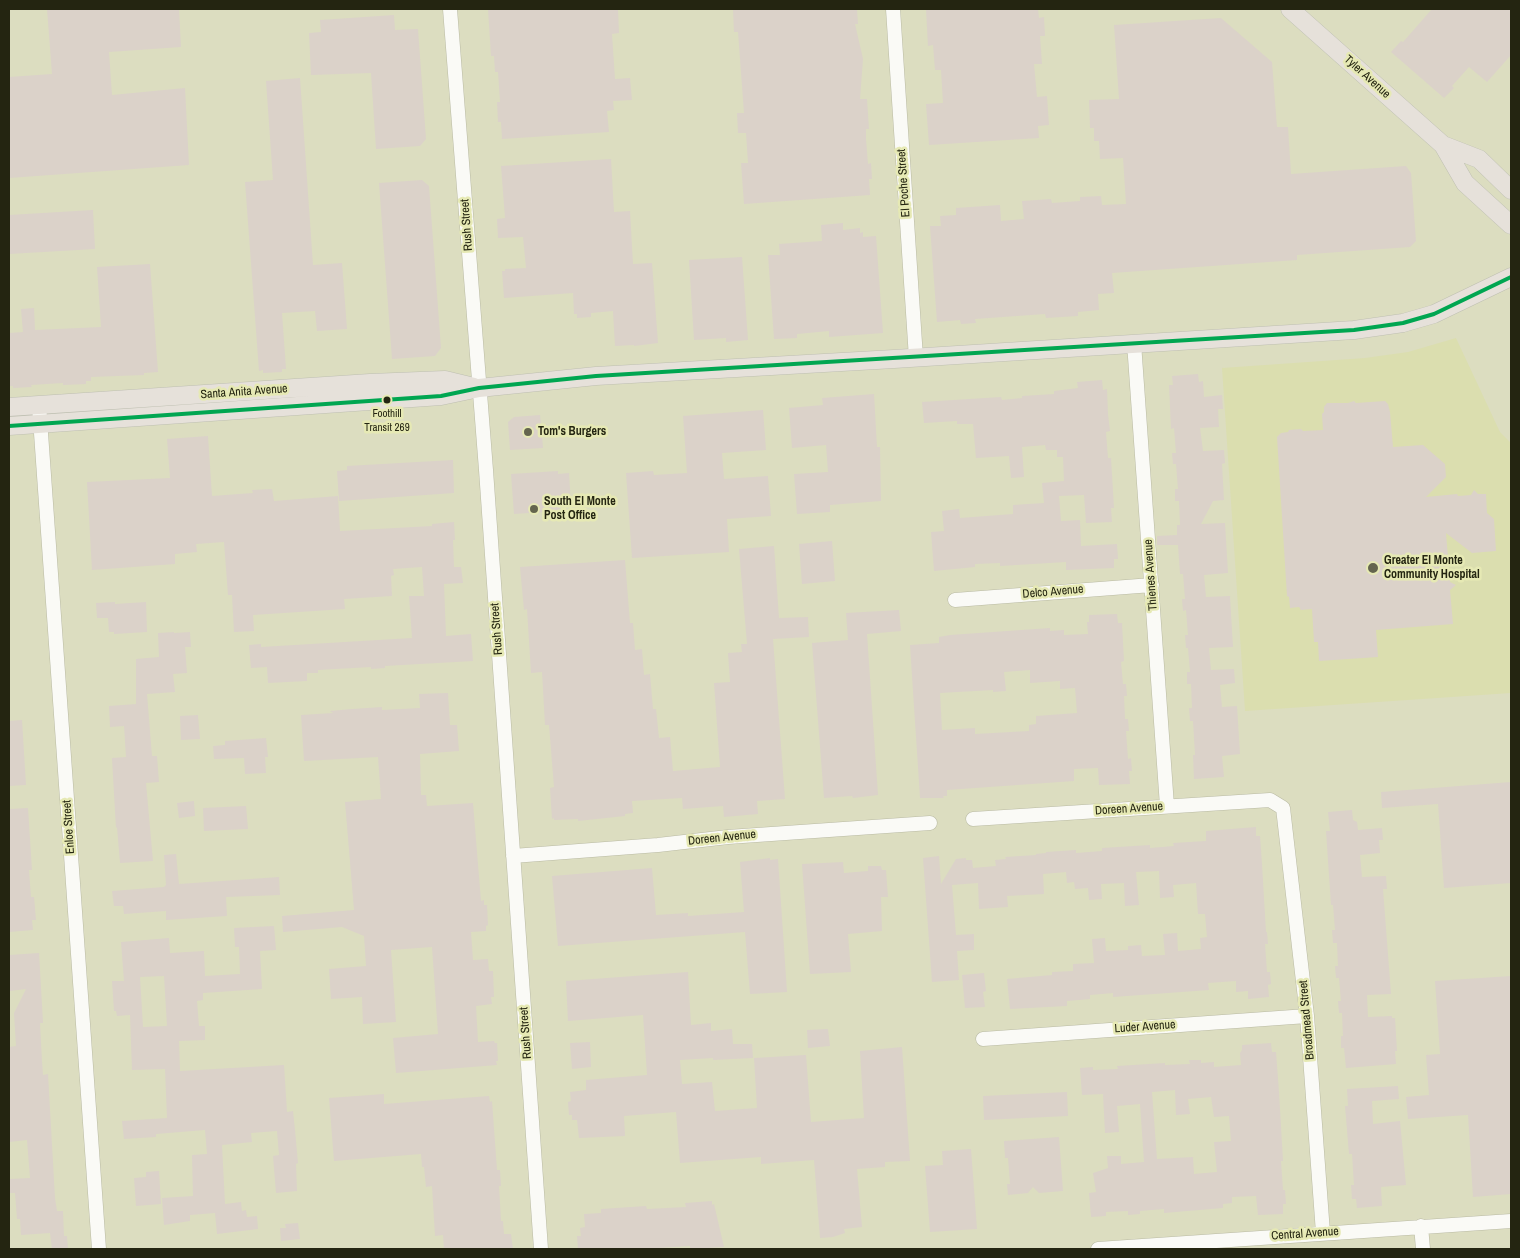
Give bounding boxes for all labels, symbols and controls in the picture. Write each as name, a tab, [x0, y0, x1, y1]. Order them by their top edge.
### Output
street label: Tyler Avenue	[1341, 52, 1393, 102]
street label: El Poche Street	[894, 148, 914, 218]
street label: Rush Street	[458, 199, 476, 251]
street label: Santa Anita Avenue	[200, 382, 288, 402]
marker: Foothill Transit 269	[382, 395, 392, 405]
place label: Foothill Transit 269	[364, 407, 410, 433]
place label: Tom's Burgers	[538, 425, 606, 439]
marker: Tom's Burgers	[522, 426, 534, 438]
place label: South El Monte Post Office	[544, 495, 616, 523]
marker: South El Monte Post Office	[528, 503, 540, 515]
street label: Thienes Avenue	[1141, 539, 1161, 611]
place label: Greater El Monte Community Hospital	[1384, 554, 1480, 582]
marker: Greater El Monte Community Hospital	[1366, 561, 1380, 575]
street label: Delco Avenue	[1022, 582, 1084, 602]
street label: Rush Street	[488, 603, 506, 655]
street label: Enloe Street	[60, 799, 78, 855]
street label: Doreen Avenue	[1094, 799, 1164, 819]
street label: Doreen Avenue	[687, 827, 757, 849]
street label: Broadmead Street	[1296, 980, 1318, 1060]
street label: Rush Street	[517, 1007, 535, 1059]
street label: Luder Avenue	[1114, 1018, 1176, 1036]
street label: Central Avenue	[1271, 1224, 1339, 1244]

